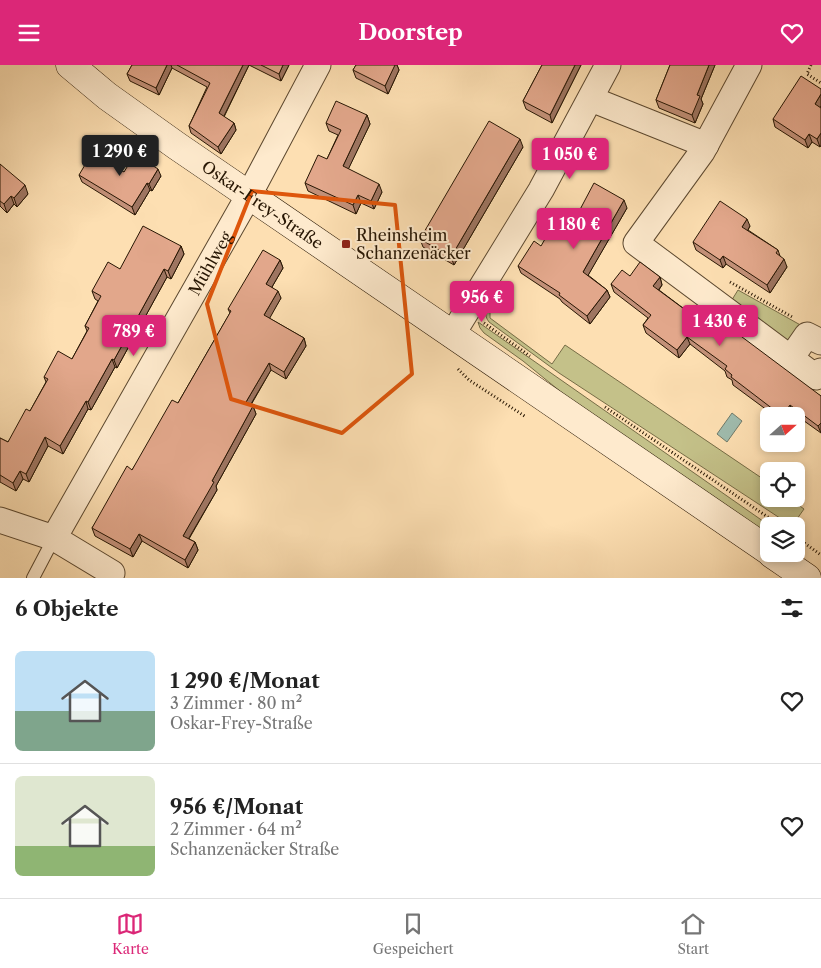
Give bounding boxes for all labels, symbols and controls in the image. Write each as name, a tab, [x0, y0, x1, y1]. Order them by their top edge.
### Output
icon: menu	[15, 19, 43, 47]
text: Doorstep	[358, 19, 463, 46]
icon: heart	[778, 19, 806, 47]
pin: 1 290 €	[74, 135, 166, 177]
pin: 1 050 €	[524, 137, 616, 180]
text: 1 290 €	[93, 141, 147, 161]
text: 1 050 €	[543, 144, 597, 164]
street label: Oskar-Frey-Straße	[198, 156, 327, 253]
pin: 1 180 €	[528, 207, 620, 250]
text: 1 180 €	[548, 214, 600, 234]
place label: Rheinsheim Schanzenäcker	[356, 225, 471, 263]
street label: Mühlweg	[184, 227, 237, 299]
marker: Rheinsheim Schanzenäcker	[340, 238, 352, 250]
pin: 956 €	[447, 281, 517, 323]
text: 956 €	[461, 287, 503, 307]
pin: 1 430 €	[674, 305, 766, 347]
text: 1 430 €	[693, 311, 747, 331]
pin: 789 €	[99, 315, 169, 357]
text: 789 €	[113, 321, 155, 341]
north arrow	[760, 407, 805, 453]
map controls	[760, 407, 805, 562]
button: locate	[760, 462, 805, 507]
button: layers	[760, 517, 805, 562]
icon: filters	[778, 594, 806, 622]
text: 6 Objekte	[15, 596, 119, 621]
text: 1 290 €/Monat	[170, 668, 320, 693]
icon: home	[55, 671, 115, 731]
icon: heart	[778, 687, 806, 715]
text: 3 Zimmer · 80 m²	[170, 693, 302, 713]
text: Oskar-Frey-Straße	[170, 713, 313, 733]
text: 956 €/Monat	[170, 794, 303, 819]
icon: home	[55, 796, 115, 856]
icon: heart	[778, 812, 806, 840]
text: 2 Zimmer · 64 m²	[170, 819, 302, 839]
text: Schanzenäcker Straße	[170, 839, 339, 859]
tab: Karte	[112, 910, 149, 958]
tab: Gespeichert	[373, 910, 454, 958]
tab: Start	[677, 910, 709, 958]

